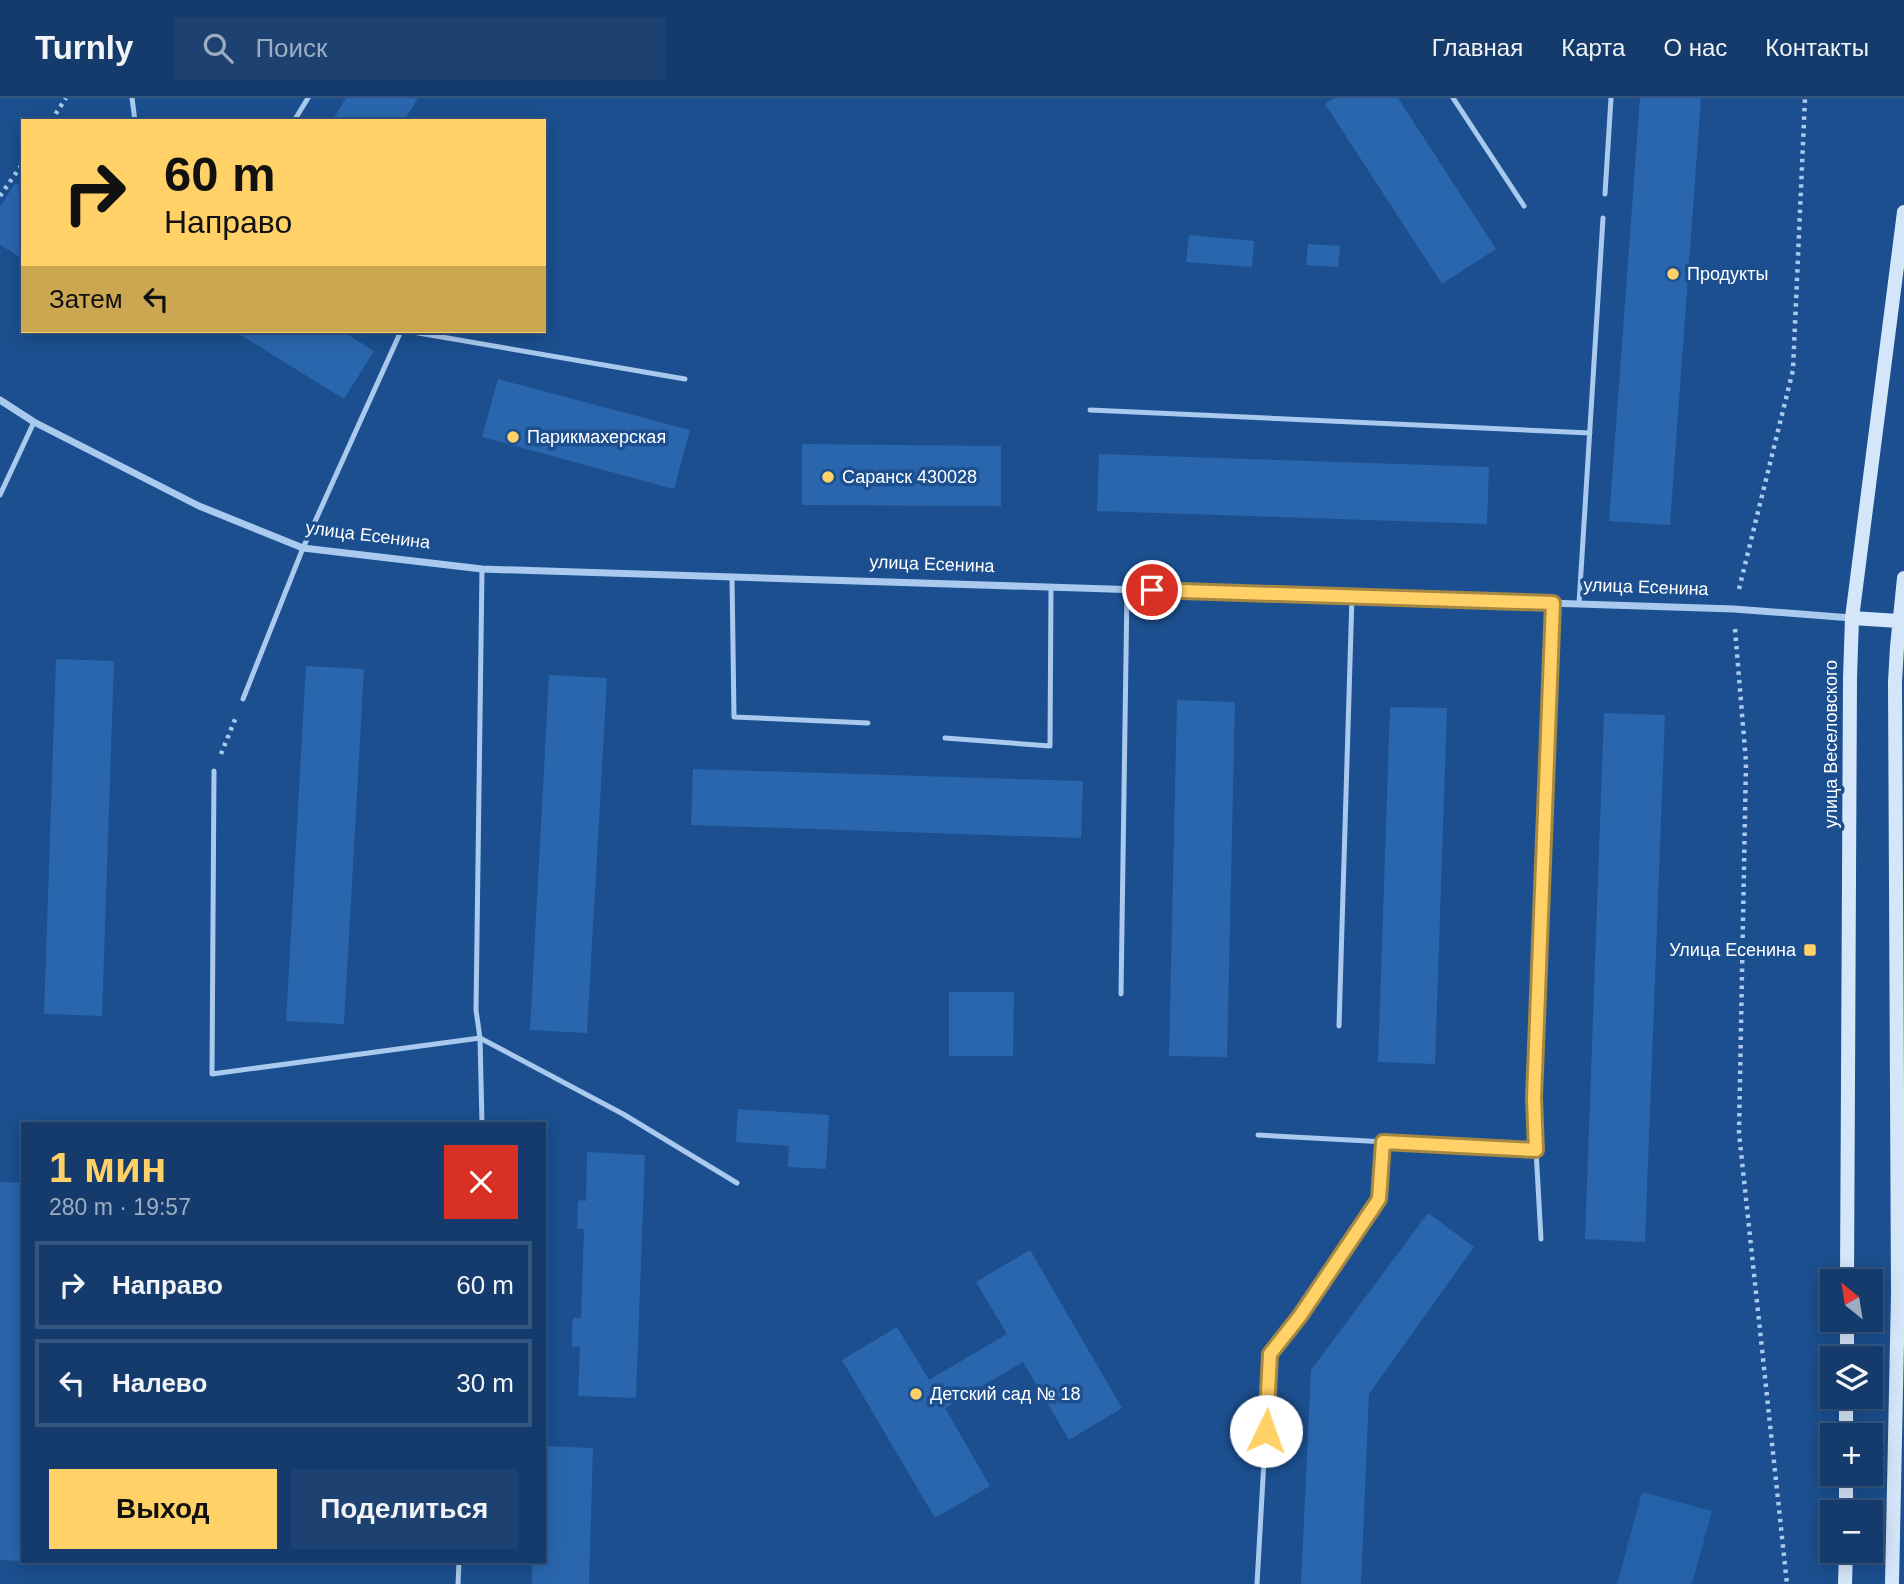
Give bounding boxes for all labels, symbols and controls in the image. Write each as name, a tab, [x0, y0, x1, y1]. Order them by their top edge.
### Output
search box	[175, 17, 665, 80]
text: Turnly	[35, 29, 133, 66]
icon: search	[199, 29, 237, 67]
text: Поиск	[255, 33, 327, 63]
text: Главная	[1432, 34, 1523, 61]
text: Карта	[1561, 34, 1625, 61]
text: О нас	[1663, 34, 1727, 61]
text: Контакты	[1765, 34, 1869, 61]
icon: right	[49, 147, 140, 238]
text: 60 m	[164, 147, 276, 201]
text: Направо	[164, 204, 292, 240]
place label: Продукты	[1687, 264, 1768, 284]
marker: Продукты	[1665, 266, 1681, 282]
icon: left	[137, 280, 175, 318]
text: Затем	[49, 284, 123, 314]
place label: Парикмахерская	[527, 427, 666, 447]
marker: Парикмахерская	[505, 429, 521, 445]
place label: Саранск 430028	[842, 467, 977, 487]
marker: Саранск 430028	[820, 469, 836, 485]
street label: улица Есенина	[305, 517, 432, 553]
street label: улица Есенина	[869, 552, 996, 576]
pin	[1122, 560, 1182, 620]
icon: arrive	[1133, 571, 1171, 609]
street label: улица Есенина	[1583, 575, 1710, 599]
street label: улица Веселовского	[1821, 660, 1841, 828]
place label: Улица Есенина	[1669, 940, 1797, 960]
marker: Улица Есенина	[1802, 942, 1818, 958]
text: 1 мин	[49, 1144, 166, 1191]
button: close	[444, 1145, 518, 1219]
text: 280 m · 19:57	[49, 1194, 191, 1220]
icon: right	[53, 1266, 91, 1304]
north arrow	[1820, 1269, 1883, 1332]
map controls	[1820, 1269, 1883, 1563]
text: Направо	[112, 1270, 223, 1300]
text: 60 m	[456, 1270, 514, 1300]
button: layers	[1820, 1346, 1883, 1409]
icon: left	[53, 1364, 91, 1402]
text: Налево	[112, 1368, 207, 1398]
text: 30 m	[456, 1368, 514, 1398]
place label: Детский сад № 18	[930, 1384, 1080, 1404]
marker: Детский сад № 18	[908, 1386, 924, 1402]
position arrow	[1229, 1394, 1303, 1468]
button: +	[1820, 1423, 1883, 1486]
button: Выход	[49, 1469, 277, 1549]
button: Поделиться	[291, 1469, 518, 1549]
button: −	[1820, 1500, 1883, 1563]

